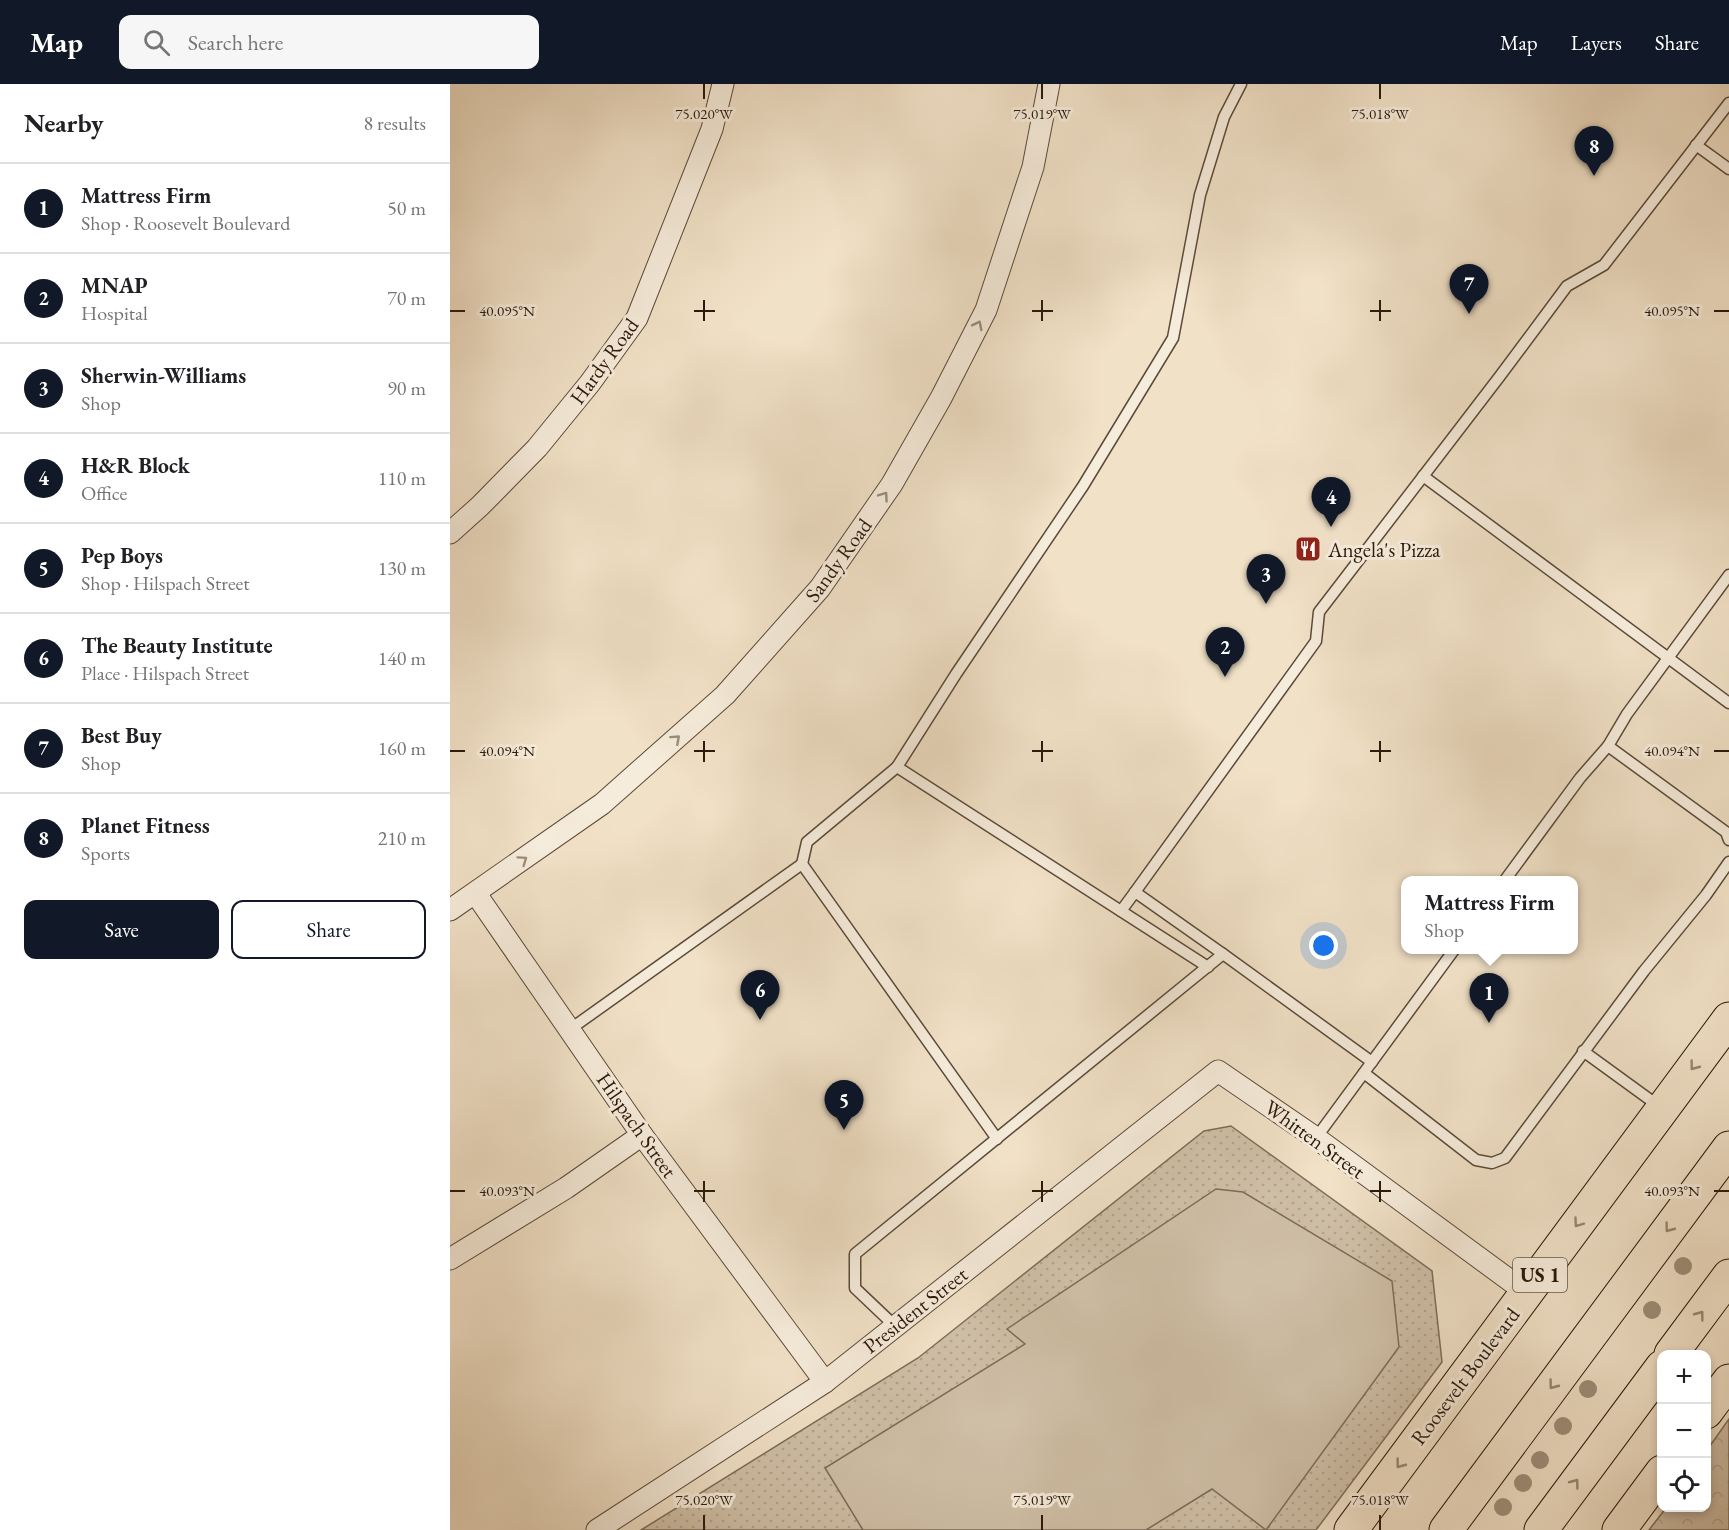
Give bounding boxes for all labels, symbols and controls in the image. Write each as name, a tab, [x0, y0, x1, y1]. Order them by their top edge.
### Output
search box	[119, 15, 539, 69]
text: Map	[30, 24, 83, 60]
icon: search	[140, 26, 173, 59]
text: Search here	[188, 28, 283, 57]
text: Map	[1500, 29, 1538, 56]
text: Layers	[1571, 29, 1622, 56]
text: Share	[1655, 29, 1699, 56]
text: 75.020°W	[675, 104, 733, 123]
text: 75.019°W	[1013, 104, 1071, 123]
text: 75.018°W	[1351, 104, 1409, 123]
text: Nearby	[24, 106, 104, 140]
text: 8 results	[363, 110, 426, 136]
pin: 8	[1574, 126, 1614, 176]
text: Mattress Firm	[81, 181, 211, 210]
text: 1	[38, 195, 49, 221]
text: 50 m	[387, 195, 426, 221]
text: Shop · Roosevelt Boulevard	[81, 210, 290, 236]
pin: 7	[1450, 264, 1488, 314]
text: MNAP	[81, 271, 148, 300]
text: 2	[38, 285, 49, 311]
text: 70 m	[387, 285, 426, 311]
text: Hospital	[81, 300, 148, 326]
text: 40.095°N	[479, 301, 535, 320]
text: 40.095°N	[1644, 301, 1700, 320]
street label: Hardy Road	[564, 312, 645, 410]
one-way arrow	[970, 321, 982, 332]
text: Sherwin-Williams	[81, 361, 246, 390]
text: 3	[38, 375, 49, 401]
text: 90 m	[387, 375, 426, 401]
text: Shop	[81, 390, 121, 416]
text: H&R Block	[81, 451, 190, 480]
text: 4	[38, 465, 49, 491]
text: 110 m	[378, 465, 426, 491]
pin: 4	[1312, 478, 1350, 527]
text: Office	[81, 480, 127, 506]
one-way arrow	[877, 492, 888, 503]
street label: Sandy Road	[799, 512, 878, 607]
restaurant icon: Angela's Pizza	[1293, 534, 1323, 564]
place label: Angela's Pizza	[1327, 536, 1441, 563]
text: Pep Boys	[81, 541, 163, 570]
pin: 3	[1246, 554, 1286, 604]
text: 5	[38, 555, 49, 581]
text: 130 m	[378, 555, 426, 581]
text: Shop · Hilspach Street	[81, 570, 250, 596]
pin: 2	[1206, 628, 1244, 677]
text: The Beauty Institute	[81, 631, 273, 660]
text: 6	[38, 645, 49, 671]
text: 140 m	[378, 645, 426, 671]
text: Place · Hilspach Street	[81, 660, 249, 686]
text: Best Buy	[81, 721, 162, 750]
text: 7	[38, 735, 49, 761]
text: 160 m	[378, 735, 426, 761]
one-way arrow	[669, 735, 679, 746]
text: 40.094°N	[479, 741, 535, 760]
text: 40.094°N	[1644, 741, 1700, 760]
text: Shop	[81, 750, 121, 776]
text: Planet Fitness	[81, 811, 210, 840]
text: 8	[38, 825, 49, 851]
text: 210 m	[378, 825, 426, 851]
text: Sports	[81, 840, 130, 866]
one-way arrow	[517, 856, 528, 867]
popup	[1401, 876, 1578, 954]
text: Mattress Firm	[1424, 888, 1555, 917]
button: Save	[24, 900, 219, 959]
button: Share	[231, 900, 426, 959]
text: Shop	[1424, 917, 1464, 943]
your location	[1309, 931, 1338, 960]
pin: 6	[740, 970, 780, 1020]
pin: 1	[1470, 974, 1508, 1023]
one-way arrow	[1690, 1060, 1701, 1071]
street label: Hilspach Street	[591, 1067, 683, 1183]
pin: 5	[824, 1080, 864, 1130]
street label: Whitten Street	[1259, 1093, 1371, 1185]
text: 40.093°N	[479, 1181, 535, 1200]
text: 40.093°N	[1644, 1181, 1700, 1200]
one-way arrow	[1574, 1217, 1585, 1228]
one-way arrow	[1665, 1222, 1676, 1233]
road number: US 1	[1513, 1258, 1567, 1292]
street label: President Street	[857, 1260, 973, 1359]
street label: Roosevelt Boulevard	[1404, 1302, 1526, 1450]
one-way arrow	[1693, 1311, 1704, 1322]
map controls	[1657, 1350, 1711, 1512]
button: +	[1657, 1350, 1711, 1404]
one-way arrow	[1549, 1379, 1560, 1390]
button: −	[1657, 1404, 1711, 1458]
one-way arrow	[1396, 1458, 1407, 1469]
button: locate	[1657, 1458, 1711, 1512]
one-way arrow	[1568, 1479, 1579, 1490]
text: 75.020°W	[675, 1490, 733, 1509]
text: 75.019°W	[1013, 1490, 1071, 1509]
text: 75.018°W	[1351, 1490, 1409, 1509]

